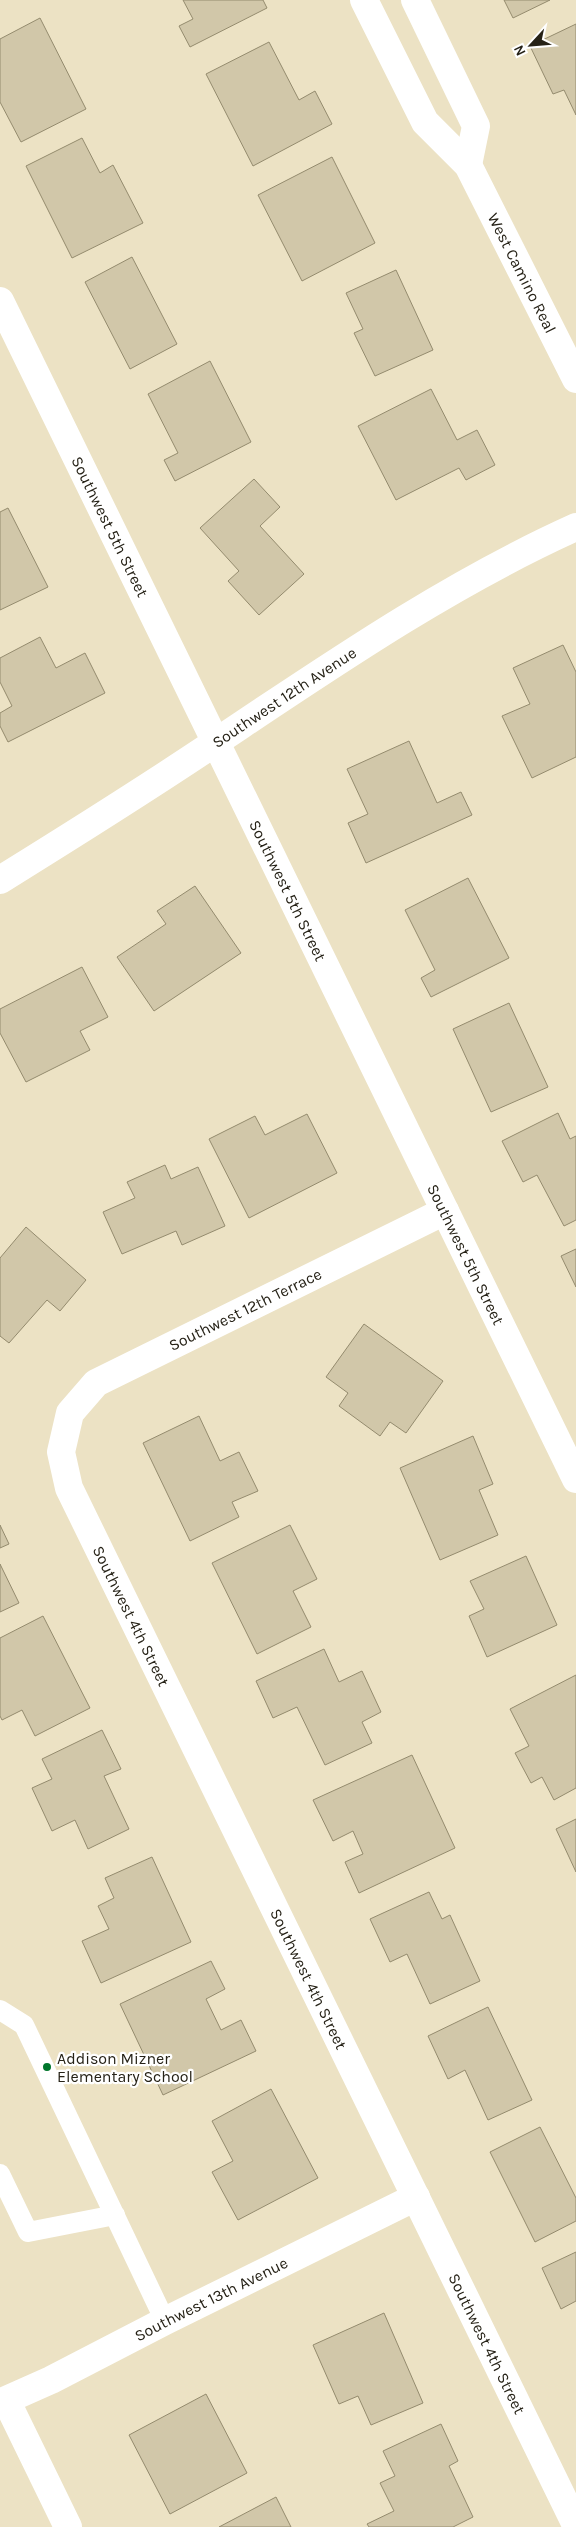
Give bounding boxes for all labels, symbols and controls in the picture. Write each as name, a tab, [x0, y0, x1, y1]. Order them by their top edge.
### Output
north arrow	[506, 20, 556, 70]
text: N	[510, 42, 530, 59]
street label: West Camino Real	[484, 210, 560, 336]
street label: Southwest 5th Street	[67, 453, 152, 600]
street label: Southwest 12th Avenue	[209, 643, 360, 752]
street label: Southwest 5th Street	[245, 817, 330, 964]
street label: Southwest 5th Street	[423, 1181, 508, 1328]
street label: Southwest 12th Terrace	[166, 1264, 325, 1355]
street label: Southwest 4th Street	[89, 1543, 173, 1690]
street label: Southwest 4th Street	[266, 1906, 351, 2052]
place label: Addison Mizner Elementary School	[57, 2049, 193, 2086]
marker: Addison Mizner Elementary School	[41, 2061, 53, 2073]
street label: Southwest 13th Avenue	[131, 2253, 291, 2345]
street label: Southwest 4th Street	[444, 2270, 529, 2417]

